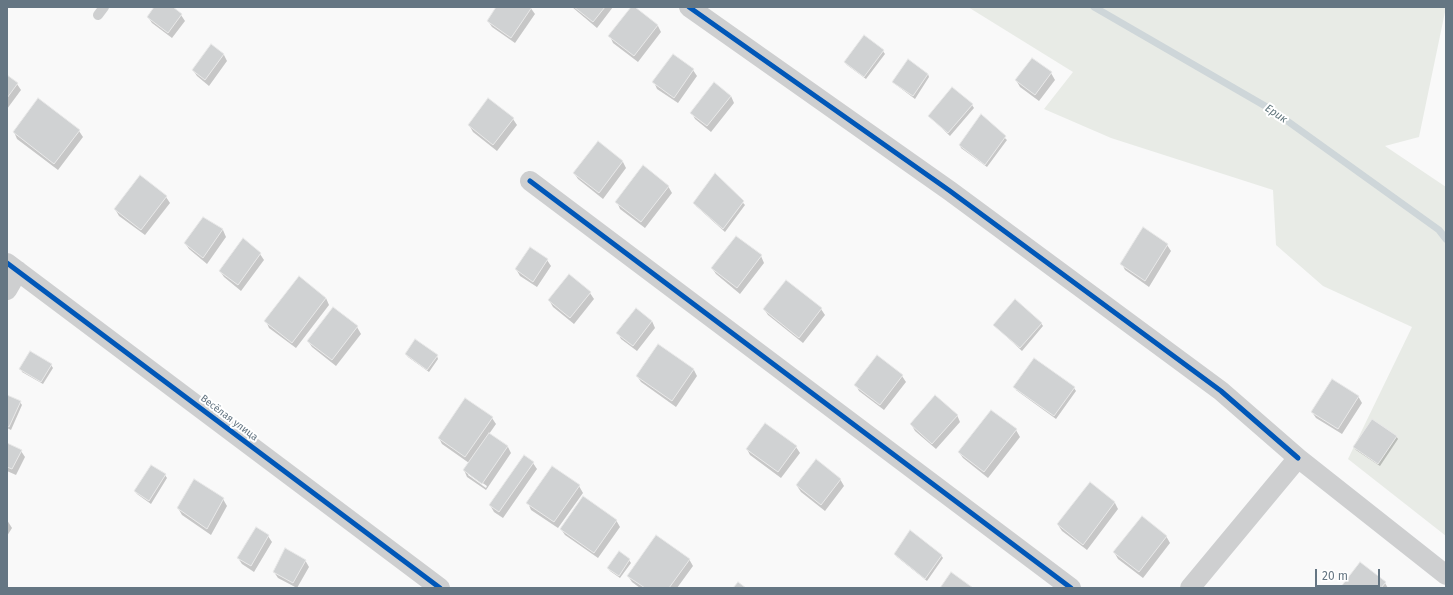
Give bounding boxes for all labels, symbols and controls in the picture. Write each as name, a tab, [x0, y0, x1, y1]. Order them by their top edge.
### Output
water label: Ерик	[1262, 102, 1290, 126]
street label: Весёлая улица	[198, 393, 260, 443]
scale bar	[1317, 561, 1382, 587]
text: 20 m	[1322, 569, 1348, 583]

